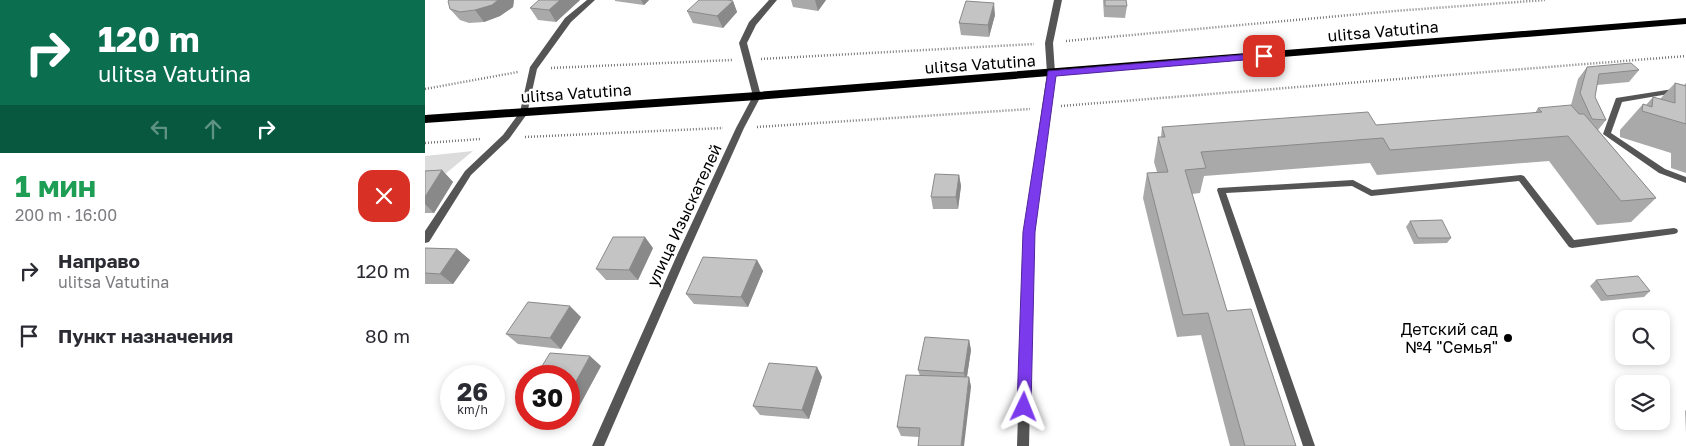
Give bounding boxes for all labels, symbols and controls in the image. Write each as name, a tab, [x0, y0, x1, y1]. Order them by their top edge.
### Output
street label: ulitsa Vatutina	[1327, 16, 1439, 46]
text: 120 m	[98, 18, 200, 60]
icon: right	[15, 20, 80, 85]
pin	[1243, 35, 1285, 77]
icon: arrive	[1250, 42, 1278, 70]
street label: ulitsa Vatutina	[924, 50, 1036, 78]
text: ulitsa Vatutina	[98, 60, 251, 87]
street label: ulitsa Vatutina	[520, 79, 632, 107]
icon: left	[146, 115, 174, 143]
icon: ahead	[199, 115, 227, 143]
icon: right	[252, 115, 280, 143]
street label: улица Изыскателей	[642, 141, 726, 289]
text: 1 мин	[15, 168, 96, 204]
button: close	[358, 170, 410, 222]
text: 200 m · 16:00	[15, 205, 117, 225]
text: Направо	[58, 249, 140, 272]
icon: right	[15, 257, 43, 285]
text: 120 m	[356, 259, 410, 282]
text: ulitsa Vatutina	[58, 272, 169, 292]
map controls	[1615, 310, 1670, 430]
button: search	[1615, 310, 1670, 365]
place label: Детский сад №4 "Семья"	[1401, 319, 1498, 357]
icon: arrive	[15, 322, 43, 350]
text: Пункт назначения	[58, 324, 233, 347]
text: 80 m	[365, 324, 410, 347]
marker: Детский сад №4 "Семья"	[1502, 332, 1514, 344]
speed limit sign: 30	[515, 365, 580, 430]
button: layers	[1615, 375, 1670, 430]
text: 26	[457, 376, 488, 407]
position arrow	[997, 380, 1049, 432]
text: km/h	[457, 402, 488, 417]

